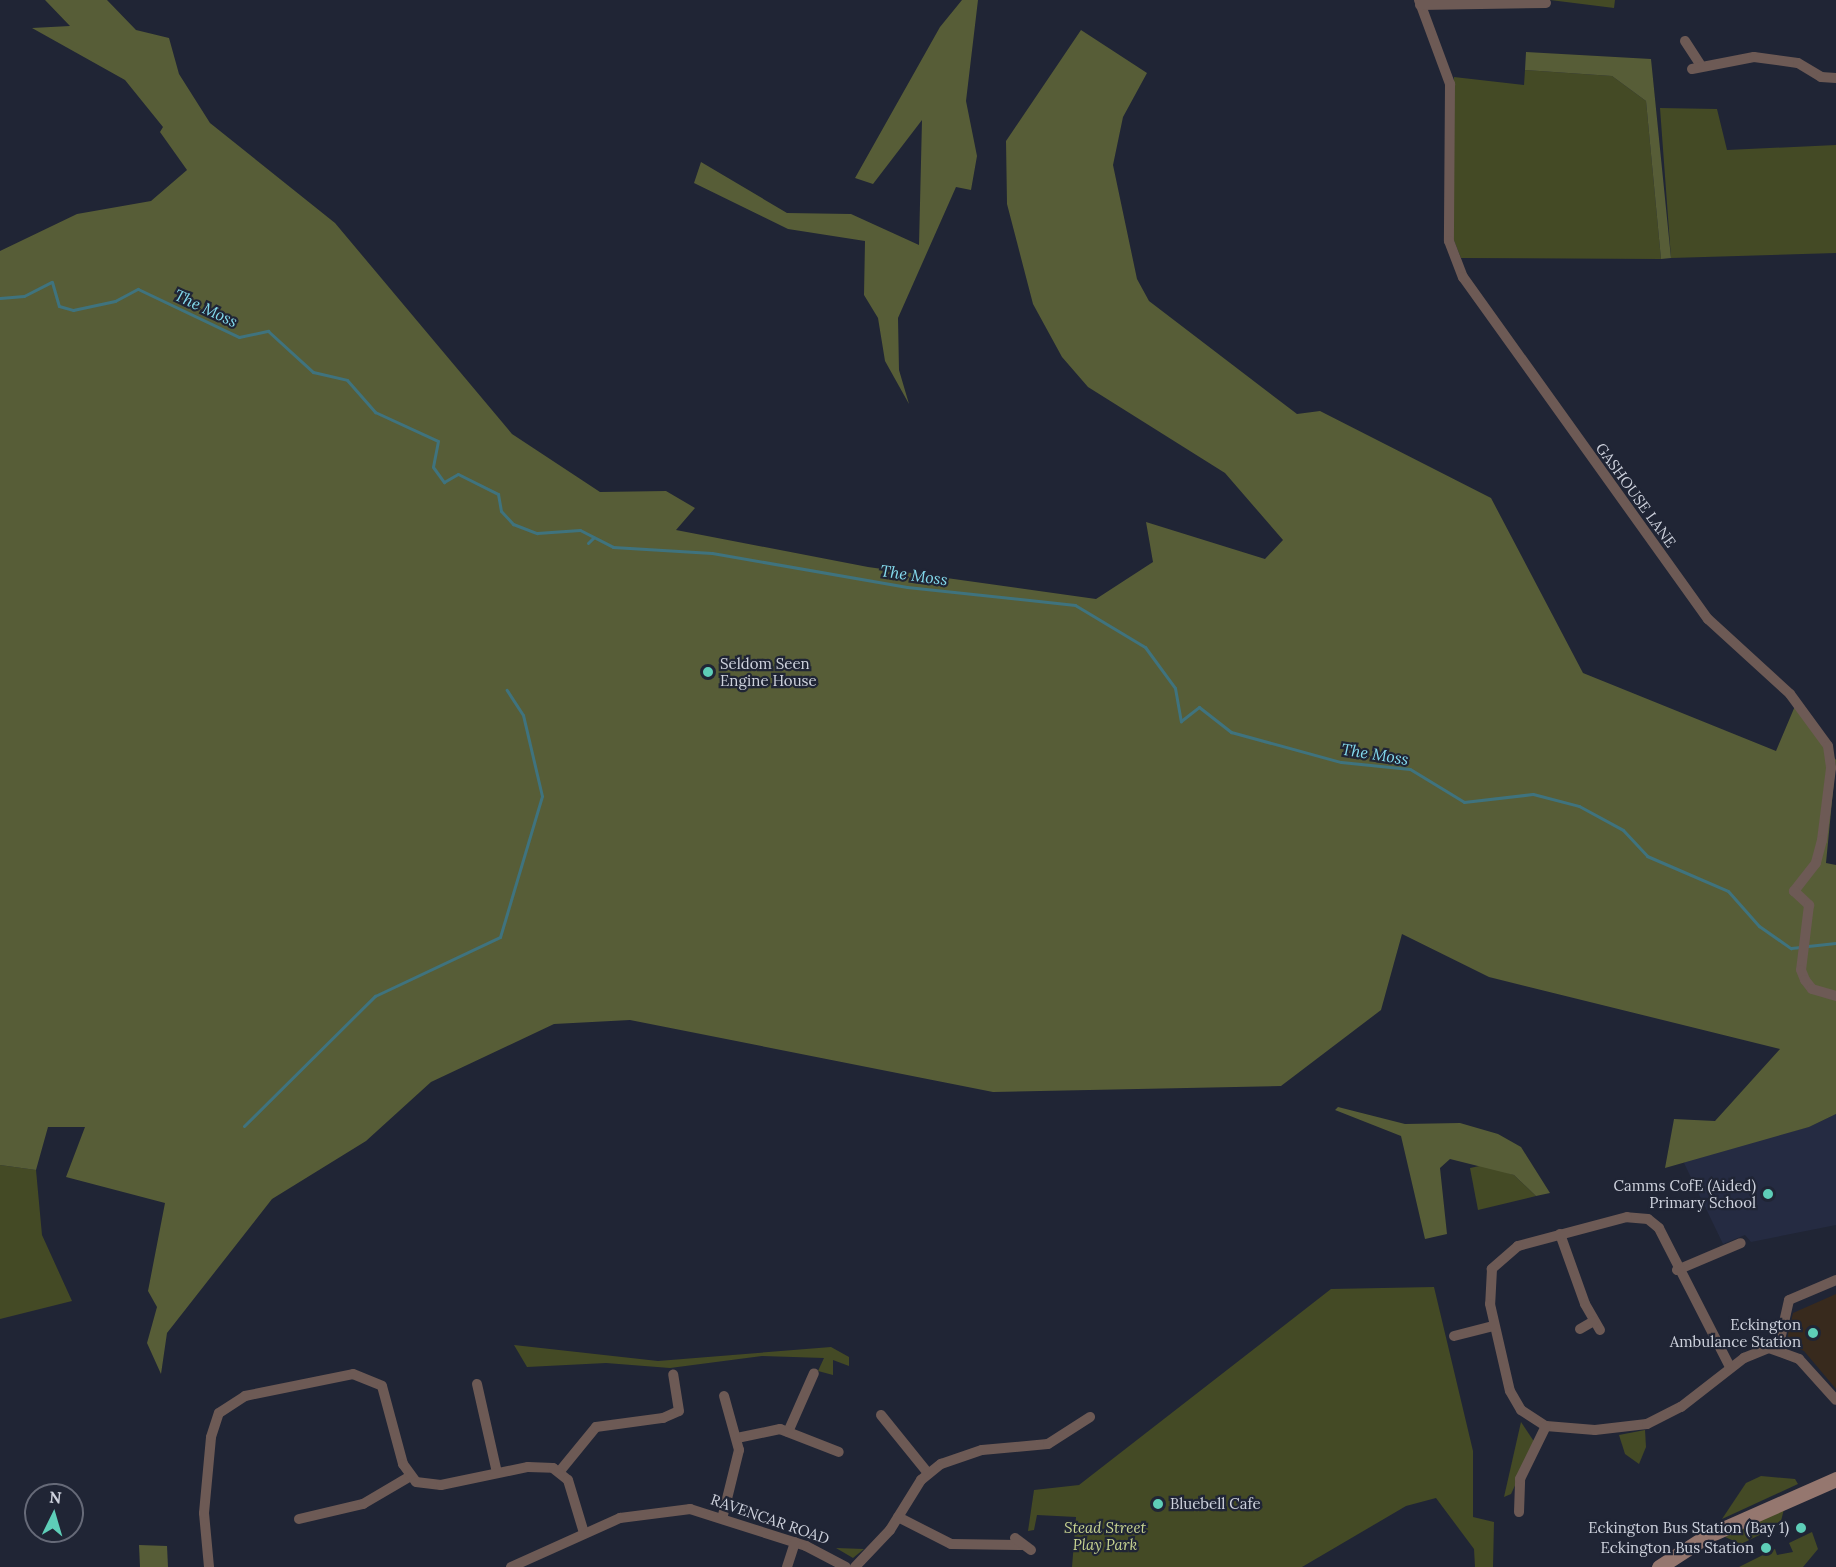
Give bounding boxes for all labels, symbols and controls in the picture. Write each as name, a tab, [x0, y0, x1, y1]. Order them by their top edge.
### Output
water label: The Moss	[171, 285, 241, 331]
street label: GASHOUSE LANE	[1592, 439, 1680, 551]
water label: The Moss	[879, 561, 949, 589]
place label: Seldom Seen Engine House	[720, 654, 817, 689]
marker: Seldom Seen Engine House	[701, 665, 715, 679]
water label: The Moss	[1340, 739, 1410, 769]
place label: Camms CofE (Aided) Primary School	[1613, 1176, 1756, 1211]
marker: Camms CofE (Aided) Primary School	[1761, 1187, 1775, 1201]
place label: Eckington Ambulance Station	[1670, 1315, 1801, 1350]
marker: Eckington Ambulance Station	[1806, 1326, 1820, 1340]
north arrow	[24, 1483, 84, 1543]
text: N	[48, 1487, 62, 1508]
street label: RAVENCAR ROAD	[708, 1490, 832, 1548]
place label: Bluebell Cafe	[1170, 1495, 1261, 1513]
marker: Bluebell Cafe	[1151, 1497, 1165, 1511]
park label: Stead Street Play Park	[1064, 1518, 1146, 1553]
place label: Eckington Bus Station (Bay 1)	[1588, 1519, 1789, 1537]
marker: Eckington Bus Station (Bay 1)	[1794, 1521, 1808, 1535]
place label: Eckington Bus Station	[1601, 1539, 1754, 1557]
marker: Eckington Bus Station	[1759, 1541, 1773, 1555]

